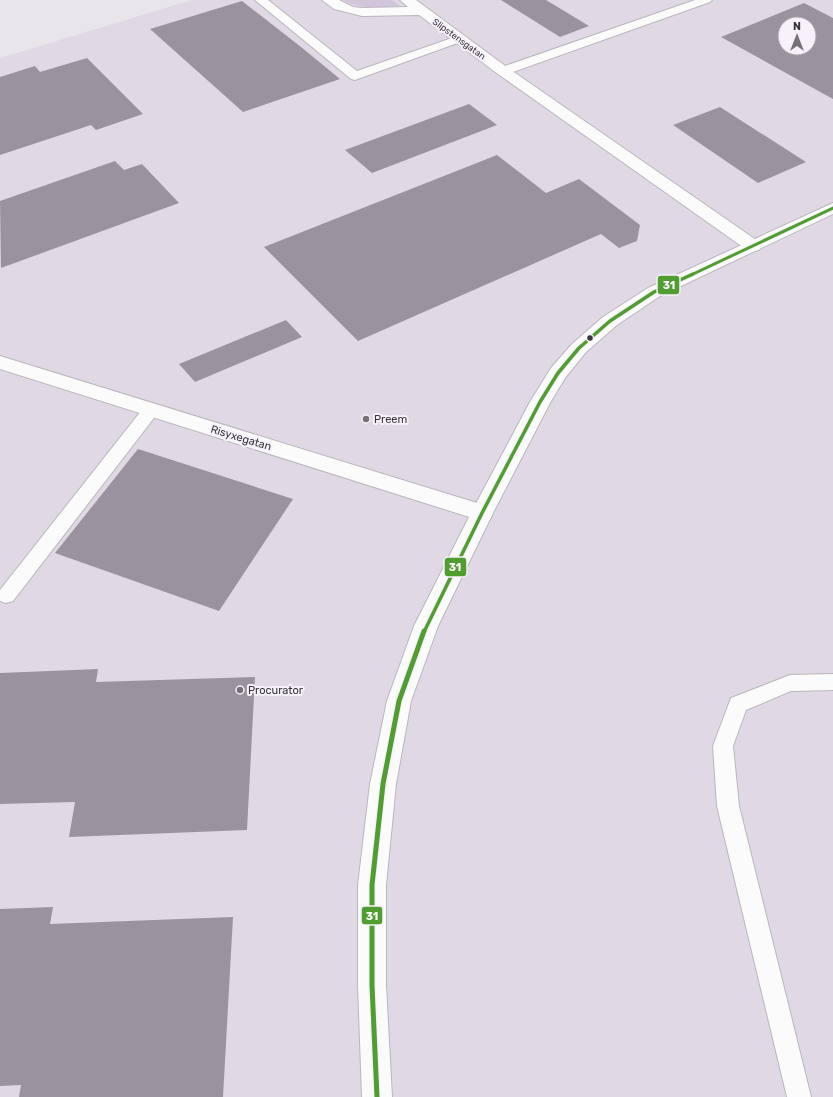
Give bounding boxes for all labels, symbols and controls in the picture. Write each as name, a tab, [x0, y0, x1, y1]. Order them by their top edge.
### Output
north arrow	[777, 16, 817, 56]
street label: Slipstensgatan	[431, 17, 487, 61]
text: N	[793, 20, 801, 33]
line badge: 31	[657, 275, 680, 295]
text: 31	[663, 279, 675, 292]
unlabelled marker	[585, 333, 595, 343]
place label: Preem	[374, 413, 407, 426]
marker: Preem	[361, 414, 371, 424]
street label: Risyxegatan	[209, 423, 273, 453]
line badge: 31	[444, 557, 467, 577]
text: 31	[449, 561, 461, 574]
place label: Procurator	[248, 684, 304, 697]
marker: Procurator	[235, 685, 245, 695]
line badge: 31	[361, 906, 383, 925]
text: 31	[366, 910, 378, 923]

